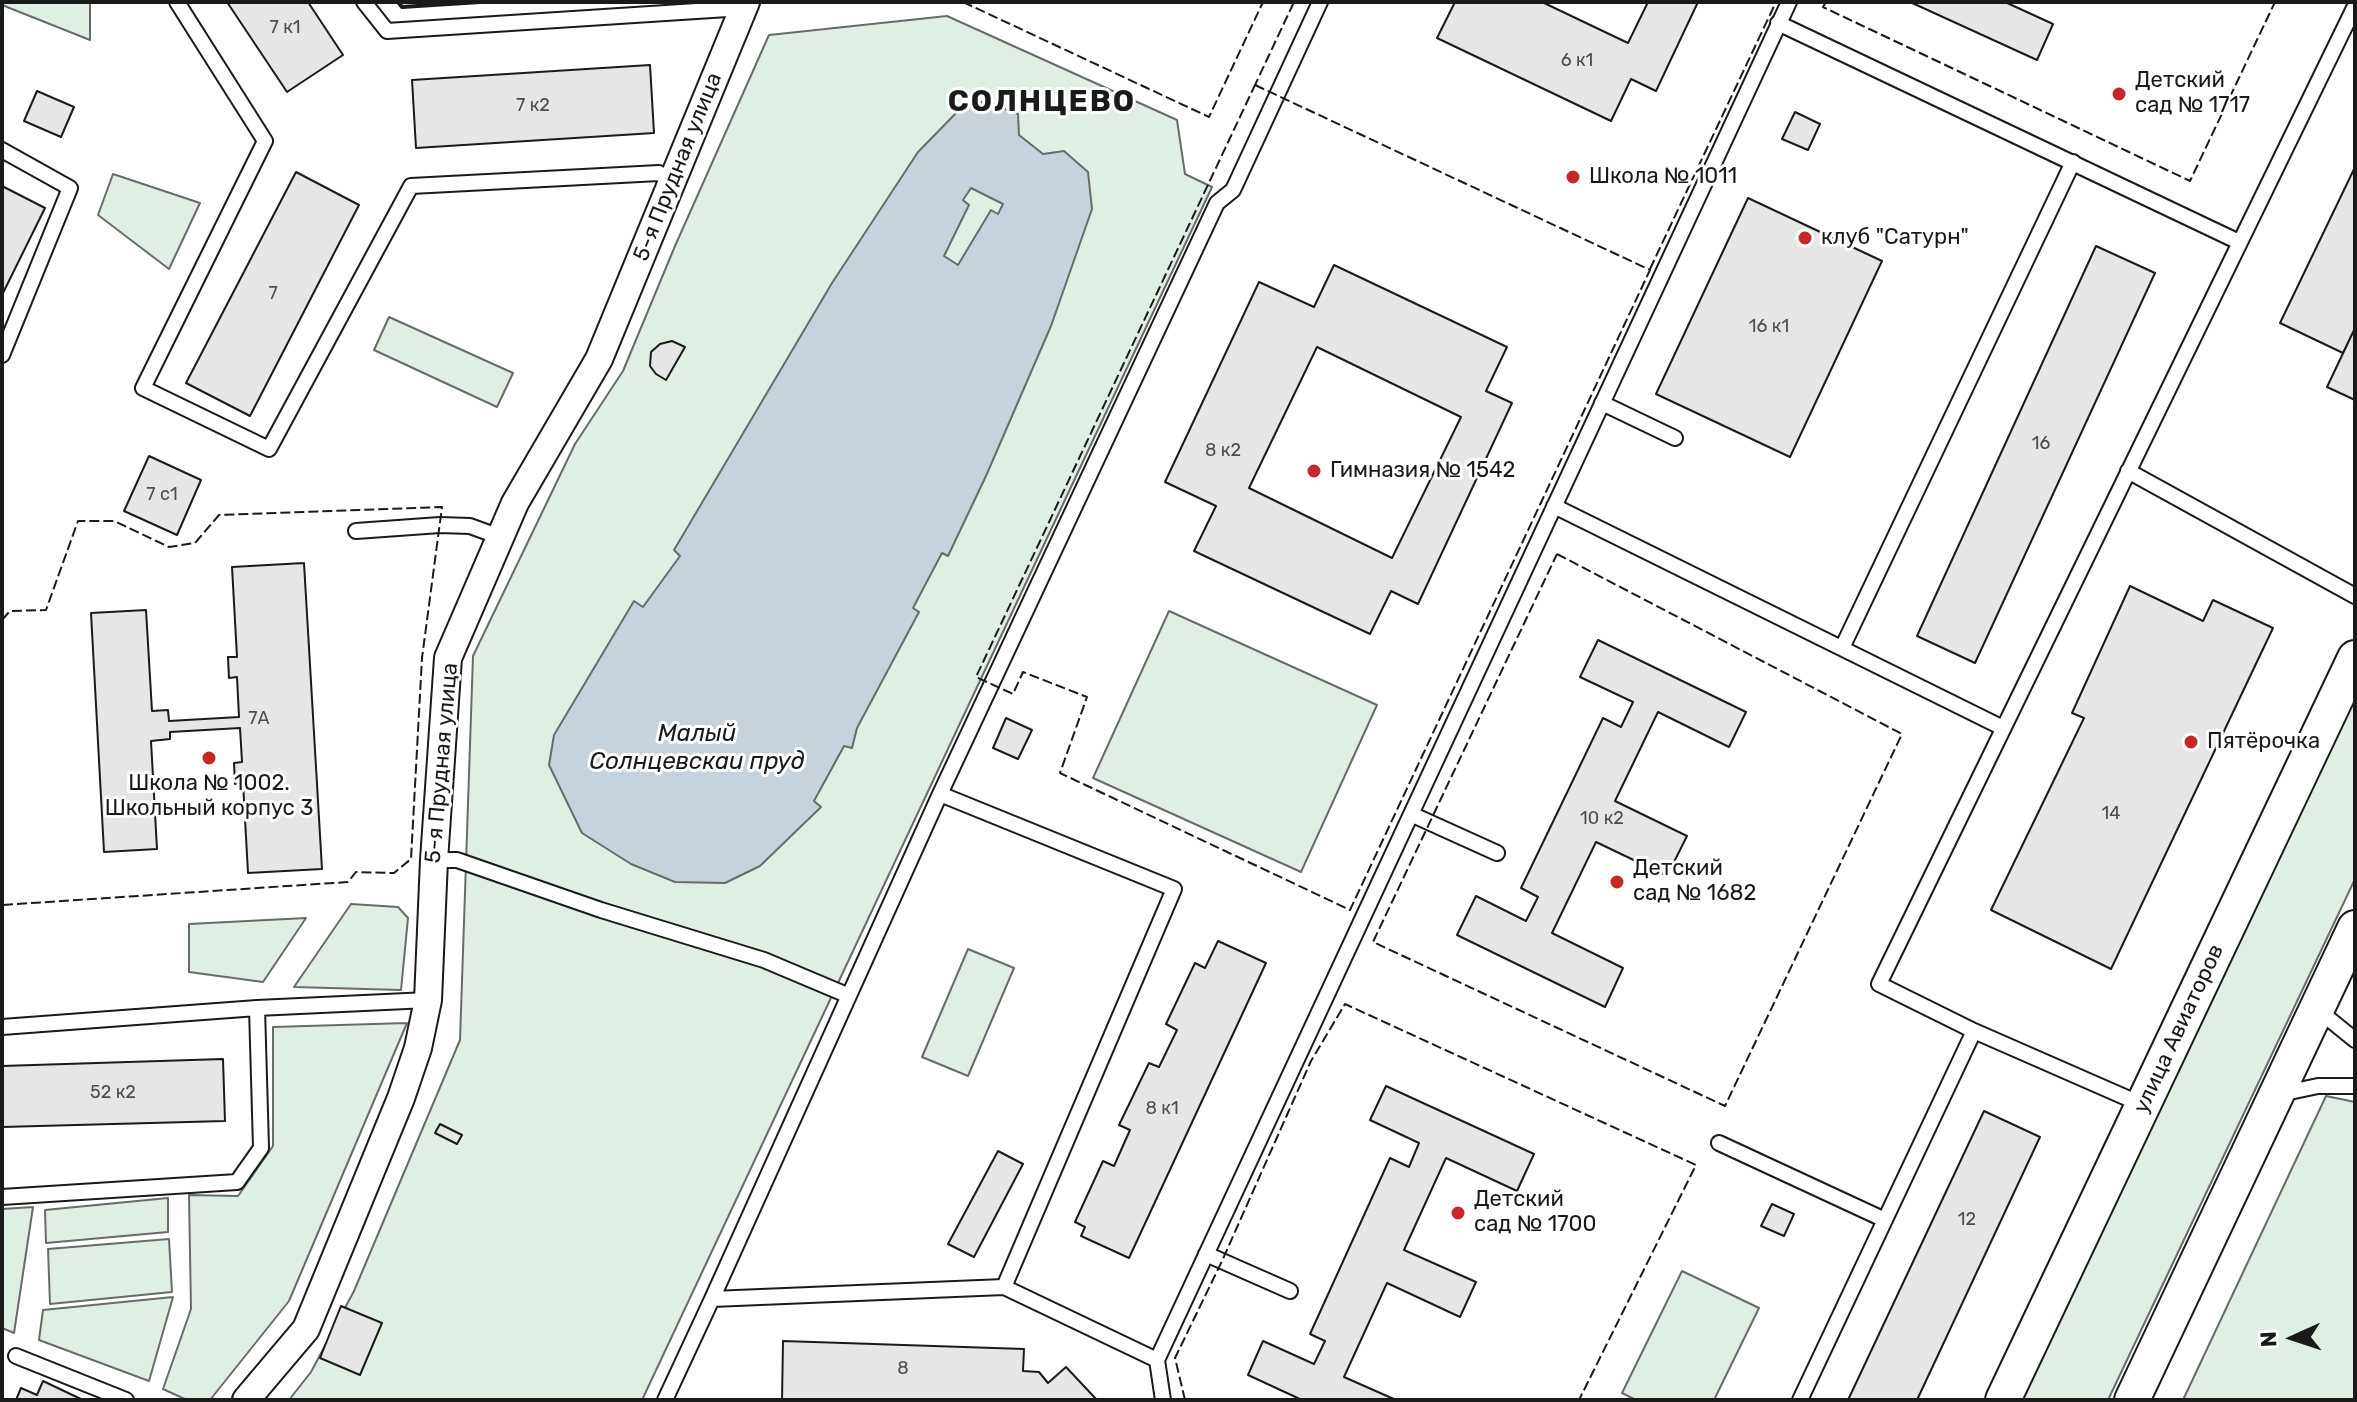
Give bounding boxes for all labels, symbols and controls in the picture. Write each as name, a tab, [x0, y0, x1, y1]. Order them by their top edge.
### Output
house number: 7 к1	[270, 17, 300, 39]
house number: 6 к1	[1561, 50, 1593, 72]
place label: Детский сад № 1717	[2135, 68, 2250, 120]
street label: 5-я Прудная улица	[628, 69, 728, 265]
district label: СОЛНЦЕВО	[948, 84, 1136, 120]
marker: Детский сад № 1717	[2110, 85, 2128, 103]
house number: 7 к2	[516, 95, 550, 117]
place label: Школа № 1011	[1589, 164, 1737, 190]
marker: Школа № 1011	[1564, 168, 1582, 186]
place label: клуб "Сатурн"	[1821, 225, 1969, 251]
marker: клуб "Сатурн"	[1796, 229, 1814, 247]
house number: 7	[268, 283, 278, 305]
house number: 16 к1	[1749, 316, 1789, 338]
house number: 16	[2032, 433, 2050, 455]
house number: 8 к2	[1205, 440, 1241, 462]
place label: Гимназия № 1542	[1330, 458, 1516, 484]
marker: Гимназия № 1542	[1305, 462, 1323, 480]
house number: 7 с1	[146, 484, 178, 506]
street label: 5-я Прудная улица	[420, 662, 464, 864]
house number: 7А	[248, 708, 270, 730]
water label: Малый Солнцевскаи пруд	[589, 720, 805, 776]
place label: Пятёрочка	[2207, 729, 2320, 755]
marker: Пятёрочка	[2182, 733, 2200, 751]
marker: Школа № 1002. Школьный корпус 3	[200, 749, 218, 767]
place label: Школа № 1002. Школьный корпус 3	[105, 771, 313, 822]
house number: 14	[2102, 803, 2120, 825]
house number: 10 к2	[1580, 808, 1624, 830]
place label: Детский сад № 1682	[1633, 856, 1756, 908]
marker: Детский сад № 1682	[1608, 873, 1626, 891]
street label: улица Авиаторов	[2128, 940, 2230, 1118]
house number: 52 к2	[90, 1082, 136, 1104]
house number: 8 к1	[1145, 1098, 1179, 1120]
place label: Детский сад № 1700	[1474, 1187, 1596, 1238]
marker: Детский сад № 1700	[1449, 1204, 1467, 1222]
house number: 12	[1958, 1209, 1976, 1231]
north arrow	[2253, 1298, 2333, 1378]
text: N	[2255, 1331, 2282, 1348]
house number: 8	[897, 1358, 909, 1380]

